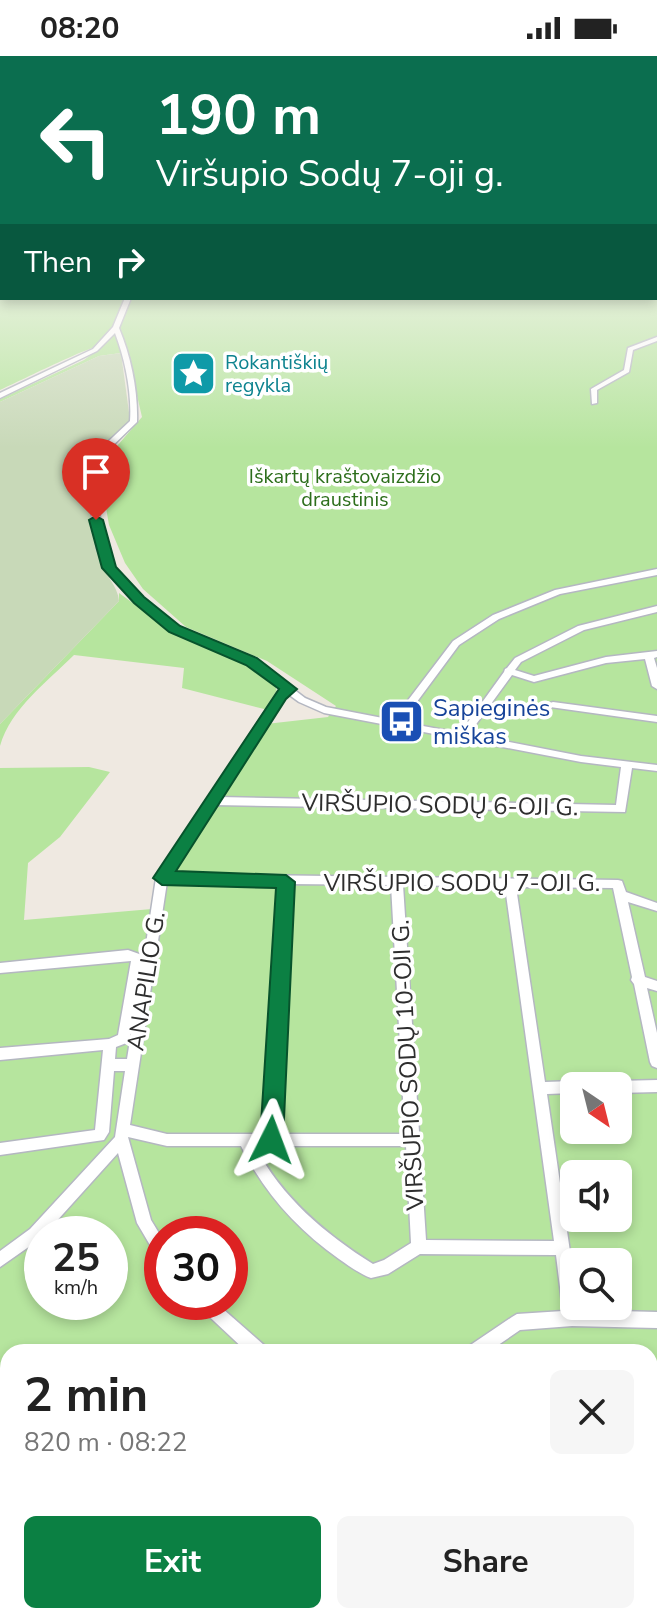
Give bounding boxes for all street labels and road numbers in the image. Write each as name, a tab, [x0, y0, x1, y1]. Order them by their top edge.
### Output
street label: VIRŠUPIO SODŲ 6-OJI G.	[300, 787, 579, 823]
street label: VIRŠUPIO SODŲ 7-OJI G.	[323, 867, 600, 899]
street label: ANAPILIO G.	[119, 909, 173, 1053]
street label: VIRŠUPIO SODŲ 10-OJI G.	[384, 919, 432, 1212]

